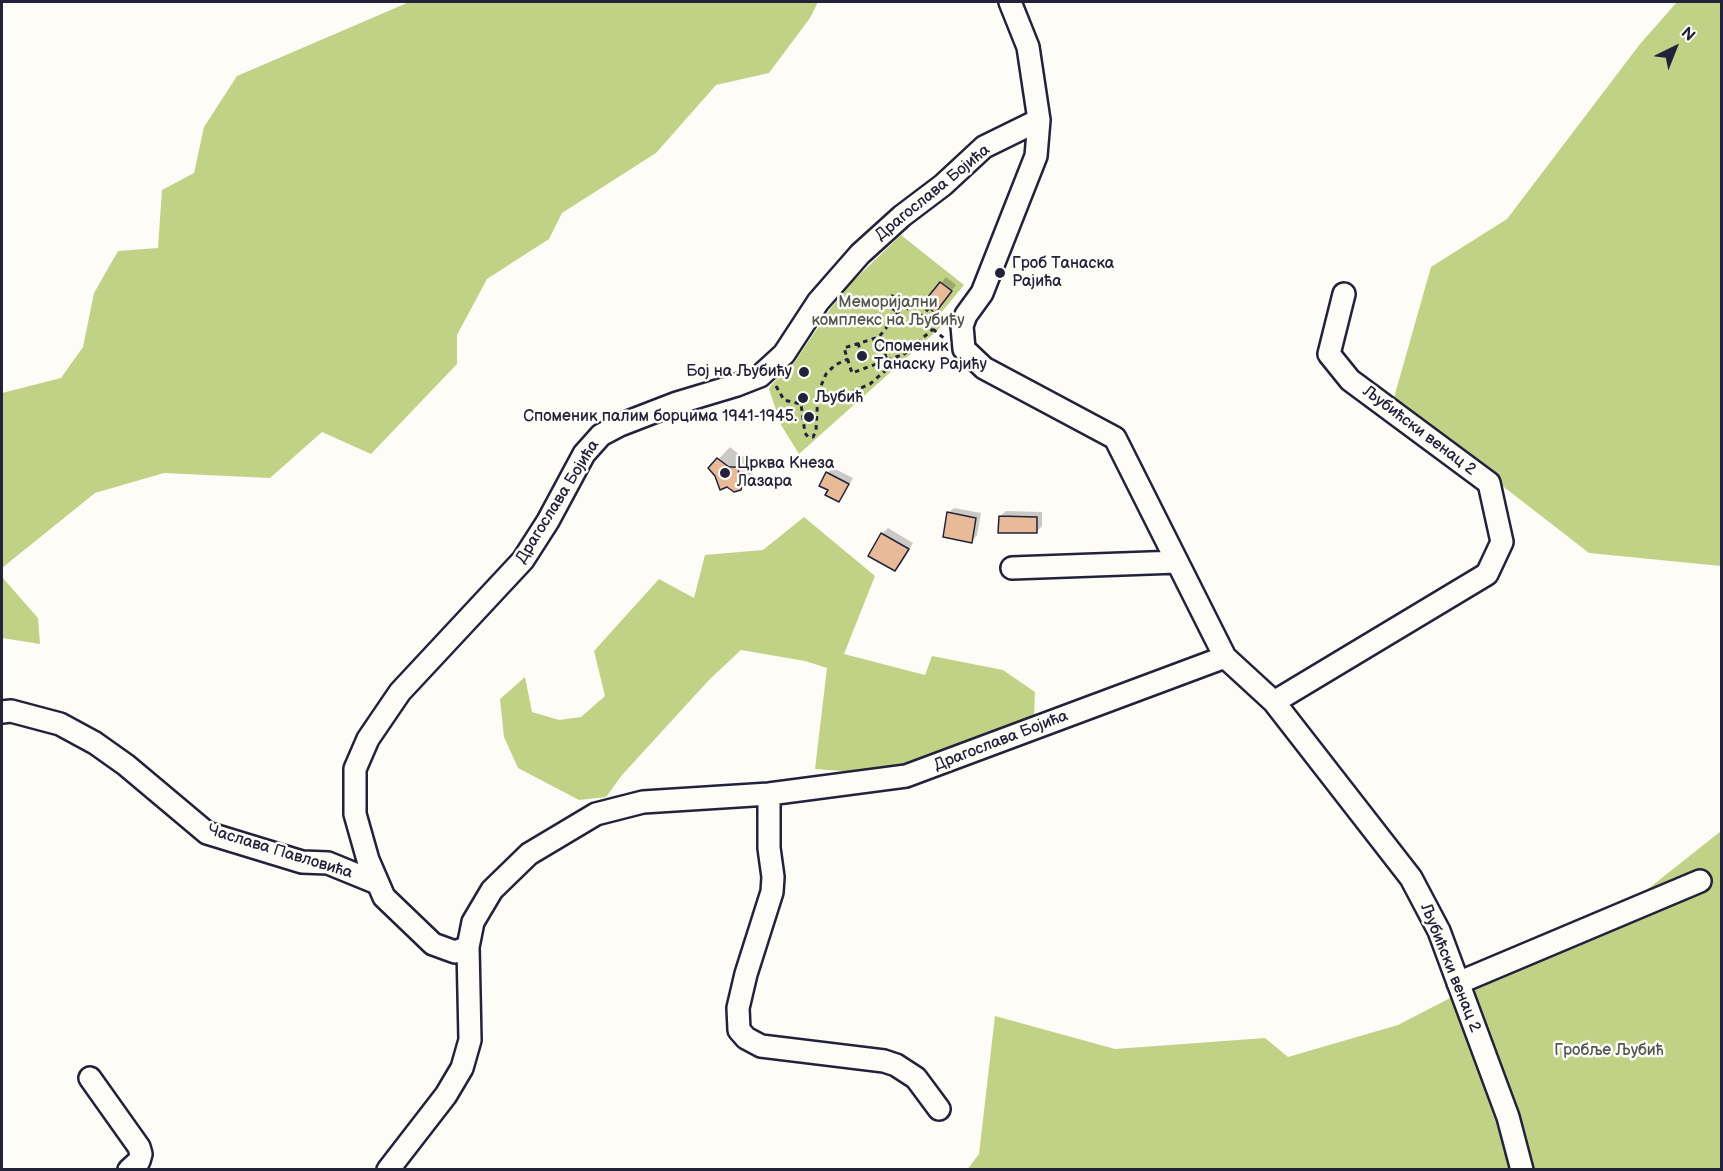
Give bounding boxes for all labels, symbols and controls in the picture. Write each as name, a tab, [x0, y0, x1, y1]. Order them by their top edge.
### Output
north arrow	[1645, 18, 1705, 78]
text: N	[1677, 23, 1698, 46]
street label: Драгослава Бојића	[872, 141, 994, 245]
place label: Гроб Танаска Рајића	[1012, 254, 1114, 292]
marker: Гроб Танаска Рајића	[993, 266, 1007, 280]
park label: Меморијални комплекс на Љубићу	[811, 293, 965, 331]
place label: Споменик Танаску Рајићу	[874, 337, 987, 375]
marker: Споменик Танаску Рајићу	[855, 349, 869, 363]
place label: Бој на Љубићу	[686, 362, 792, 382]
marker: Бој на Љубићу	[797, 365, 811, 379]
street label: Љубићски венац 2	[1359, 382, 1479, 480]
place label: Љубић	[815, 388, 863, 408]
marker: Љубић	[796, 391, 810, 405]
place label: Споменик палим борцима 1941-1945.	[523, 407, 797, 427]
marker: Споменик палим борцима 1941-1945.	[802, 410, 816, 424]
street label: Драгослава Бојића	[512, 437, 604, 567]
place label: Црква Кнеза Лазара	[737, 454, 834, 492]
marker: Црква Кнеза Лазара	[718, 466, 732, 480]
street label: Драгослава Бојића	[931, 707, 1071, 775]
street label: Часлава Павловића	[205, 821, 355, 883]
street label: Љубићски венац 2	[1415, 901, 1485, 1035]
park label: Гробље Љубић	[1554, 1041, 1664, 1061]

